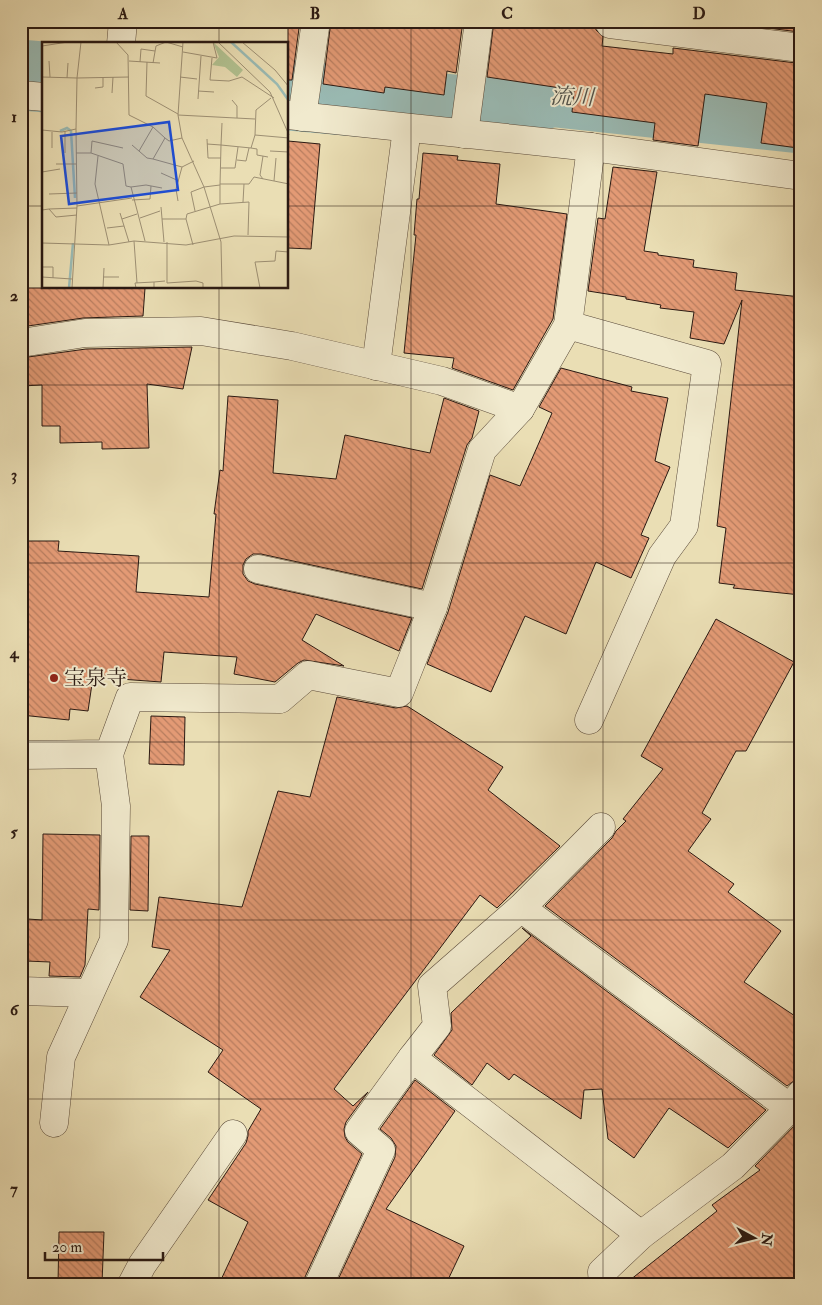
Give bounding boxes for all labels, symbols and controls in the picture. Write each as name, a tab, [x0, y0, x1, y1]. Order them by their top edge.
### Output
text: A	[117, 4, 129, 24]
text: B	[310, 4, 320, 24]
text: C	[501, 4, 513, 24]
text: D	[692, 4, 706, 24]
inset map	[42, 42, 289, 289]
water label: 流川	[549, 82, 596, 112]
text: 1	[11, 107, 17, 127]
text: 2	[10, 286, 18, 306]
text: 3	[11, 465, 17, 485]
text: 4	[9, 643, 20, 663]
place label: 宝泉寺	[64, 665, 127, 692]
marker: 宝泉寺	[48, 672, 60, 684]
text: 5	[10, 822, 18, 842]
text: 6	[10, 1000, 20, 1020]
text: 7	[10, 1179, 18, 1199]
north arrow	[730, 1212, 780, 1262]
scale bar	[45, 1230, 162, 1262]
text: N	[757, 1231, 776, 1247]
text: 20 m	[52, 1238, 82, 1257]

